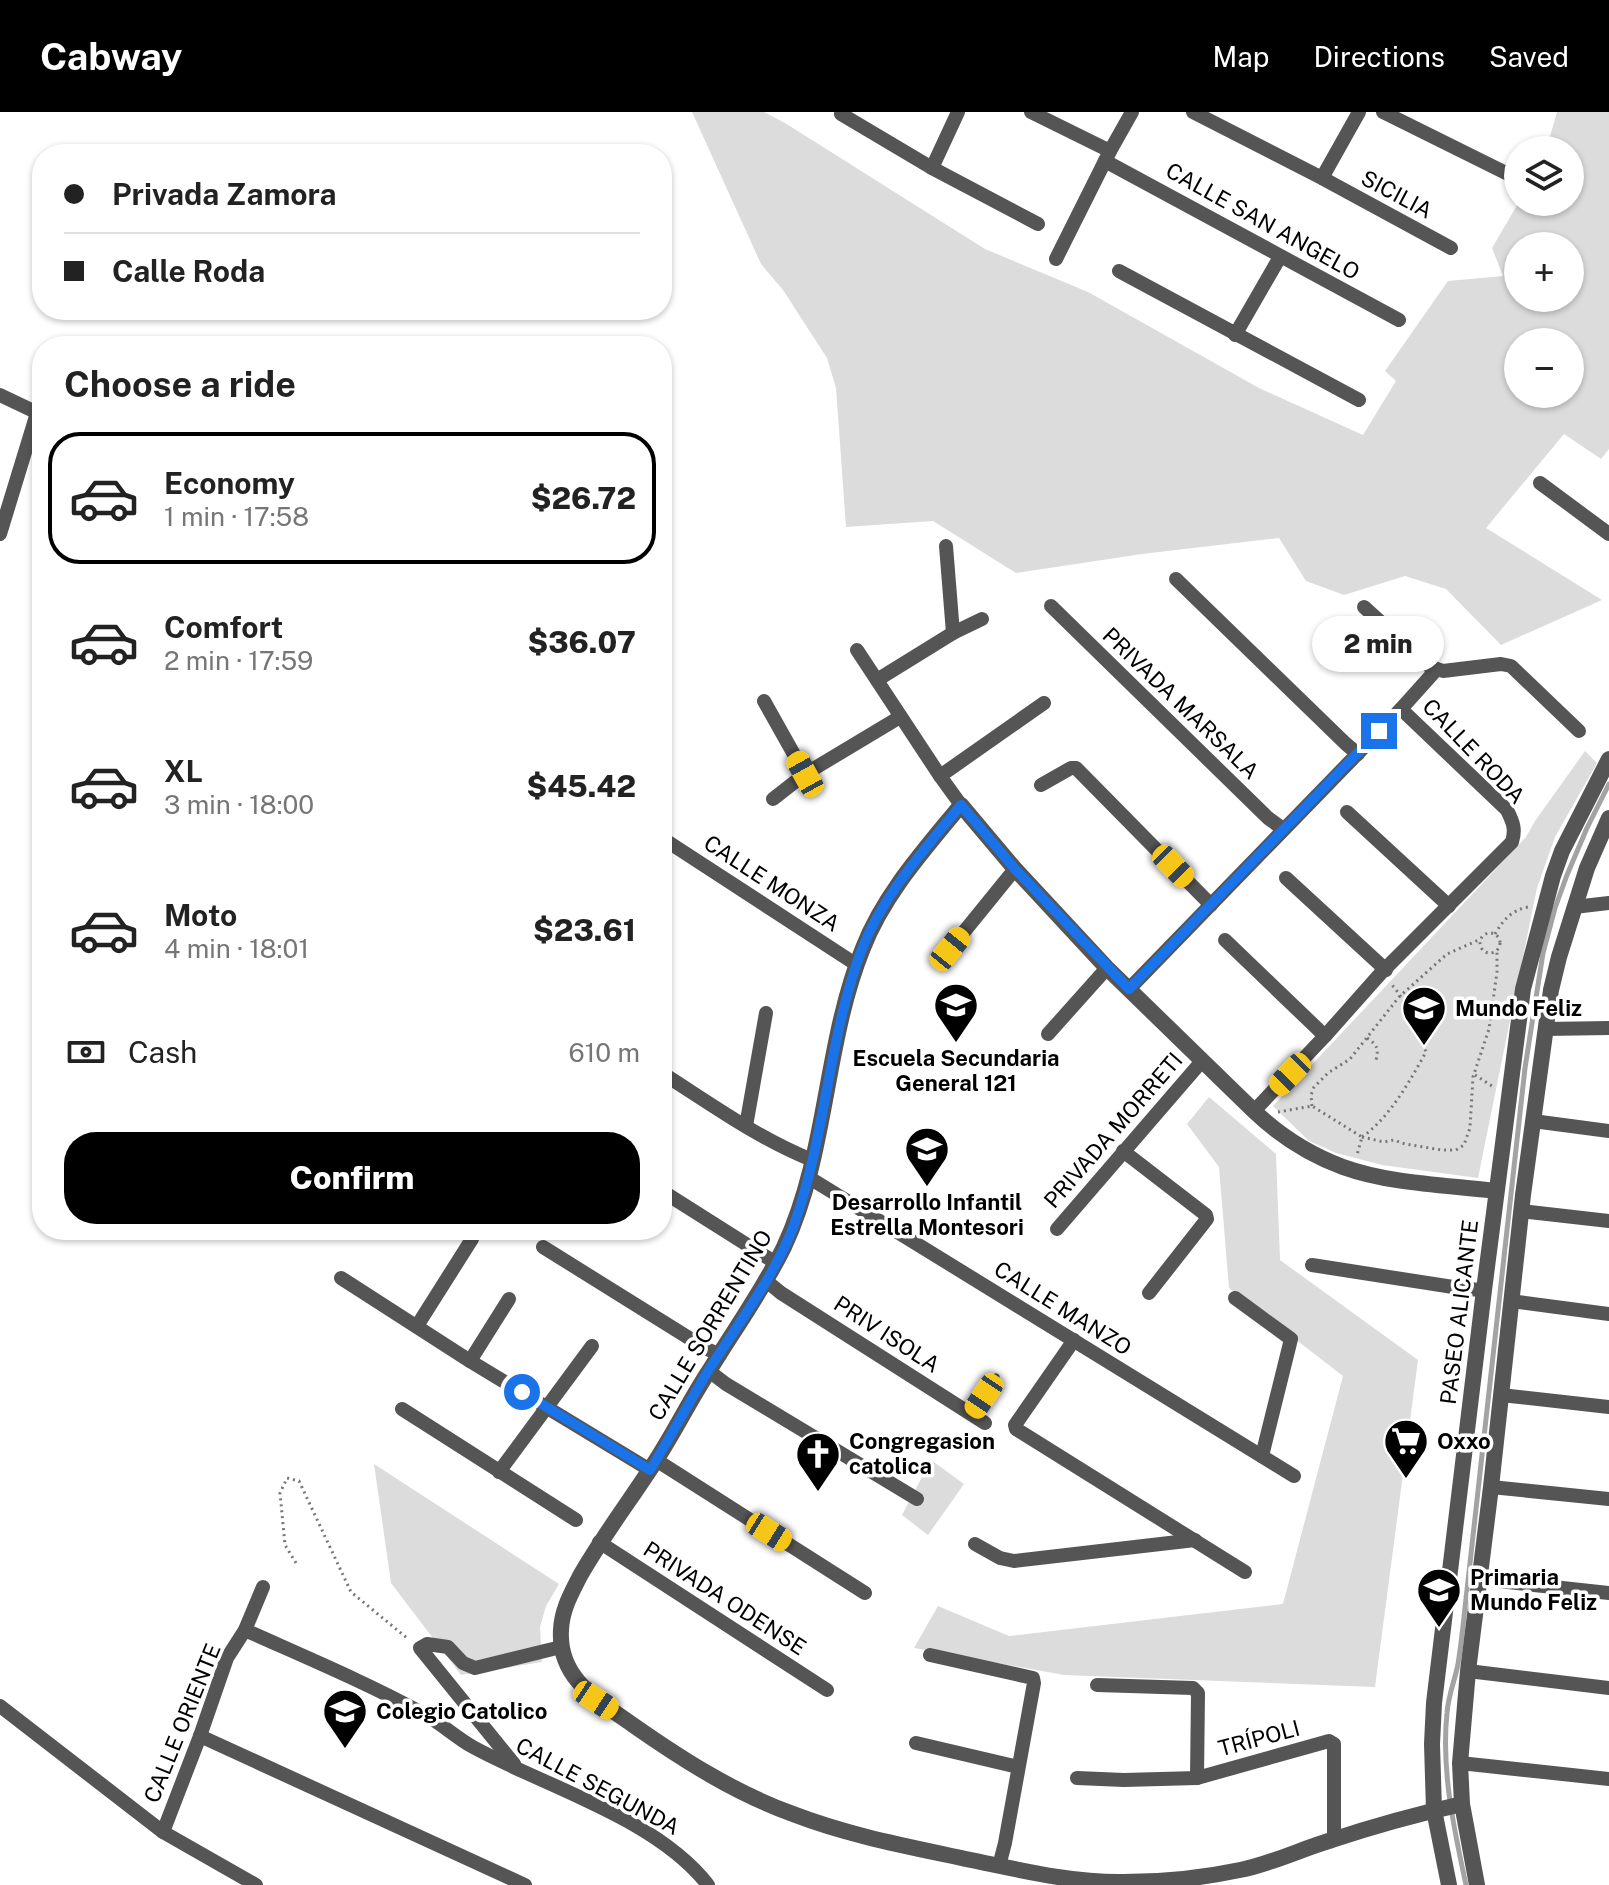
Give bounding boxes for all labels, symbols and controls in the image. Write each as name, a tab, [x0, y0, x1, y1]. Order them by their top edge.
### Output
text: Cabway	[40, 34, 182, 79]
text: Map	[1213, 40, 1269, 73]
text: Directions	[1313, 40, 1445, 73]
text: Saved	[1489, 40, 1569, 73]
map controls	[1504, 136, 1584, 408]
button: layers	[1504, 136, 1584, 216]
street label: CALLE SAN ANGELO	[1162, 157, 1364, 285]
street label: SICILIA	[1357, 164, 1437, 224]
text: Privada Zamora	[112, 176, 337, 212]
button: +	[1504, 232, 1584, 312]
text: Calle Roda	[112, 253, 265, 289]
button: −	[1504, 328, 1584, 408]
text: Choose a ride	[64, 363, 296, 405]
icon: car	[68, 462, 140, 534]
text: Economy	[164, 465, 295, 501]
text: $26.72	[531, 480, 636, 516]
text: 1 min · 17:58	[164, 501, 309, 532]
icon: car	[68, 606, 140, 678]
text: Comfort	[164, 609, 283, 645]
callout: 2 min	[1313, 615, 1445, 671]
street label: PRIVADA MARSALA	[1098, 622, 1264, 784]
text: $36.07	[527, 624, 636, 660]
text: 2 min	[1343, 628, 1413, 659]
text: 2 min · 17:59	[164, 645, 313, 676]
street label: CALLE RODA	[1417, 693, 1531, 809]
route end	[1361, 713, 1397, 749]
car	[783, 747, 827, 801]
icon: car	[68, 750, 140, 822]
text: XL	[164, 753, 203, 789]
text: $45.42	[527, 768, 636, 804]
text: 3 min · 18:00	[164, 789, 314, 820]
street label: CALLE MONZA	[699, 829, 845, 937]
car	[1148, 840, 1198, 892]
icon: car	[68, 894, 140, 966]
text: Moto	[164, 897, 237, 933]
text: $23.61	[533, 912, 636, 948]
car	[926, 923, 974, 975]
text: 4 min · 18:01	[164, 933, 309, 964]
school or university icon: Escuela Secundaria General 121	[932, 981, 980, 1044]
school or university icon: Mundo Feliz	[1400, 984, 1448, 1047]
place label: Mundo Feliz	[1455, 995, 1582, 1021]
icon: cash	[64, 1030, 108, 1074]
text: Cash	[128, 1034, 197, 1070]
text: 610 m	[569, 1037, 640, 1068]
place label: Escuela Secundaria General 121	[853, 1045, 1059, 1096]
street label: PRIVADA MORRETI	[1038, 1047, 1188, 1213]
car	[1265, 1048, 1315, 1100]
school or university icon: Desarrollo Infantil Estrella Montesori	[903, 1125, 951, 1188]
button: Confirm	[64, 1132, 640, 1224]
place label: Desarrollo Infantil Estrella Montesori	[830, 1189, 1024, 1240]
street label: PASEO ALICANTE	[1435, 1218, 1483, 1406]
street label: CALLE SORRENTINO	[643, 1225, 777, 1425]
street label: CALLE MANZO	[990, 1255, 1136, 1361]
street label: PRIV ISOLA	[829, 1290, 945, 1378]
car	[961, 1369, 1007, 1423]
route start	[504, 1374, 540, 1410]
supermarket icon: Oxxo	[1382, 1417, 1430, 1480]
place label: Congregasion catolica	[849, 1428, 995, 1479]
place label: Oxxo	[1437, 1428, 1491, 1454]
church icon: Congregasion catolica	[794, 1430, 842, 1493]
car	[742, 1509, 796, 1555]
street label: PRIVADA ODENSE	[639, 1536, 811, 1660]
place label: Primaria Mundo Feliz	[1470, 1564, 1597, 1615]
school or university icon: Primaria Mundo Feliz	[1415, 1566, 1463, 1629]
street label: CALLE ORIENTE	[138, 1640, 226, 1806]
car	[569, 1677, 623, 1723]
school or university icon: Colegio Catolico	[321, 1687, 369, 1750]
place label: Colegio Catolico	[376, 1698, 548, 1724]
street label: TRÍPOLI	[1215, 1715, 1303, 1761]
street label: CALLE SEGUNDA	[512, 1732, 684, 1840]

